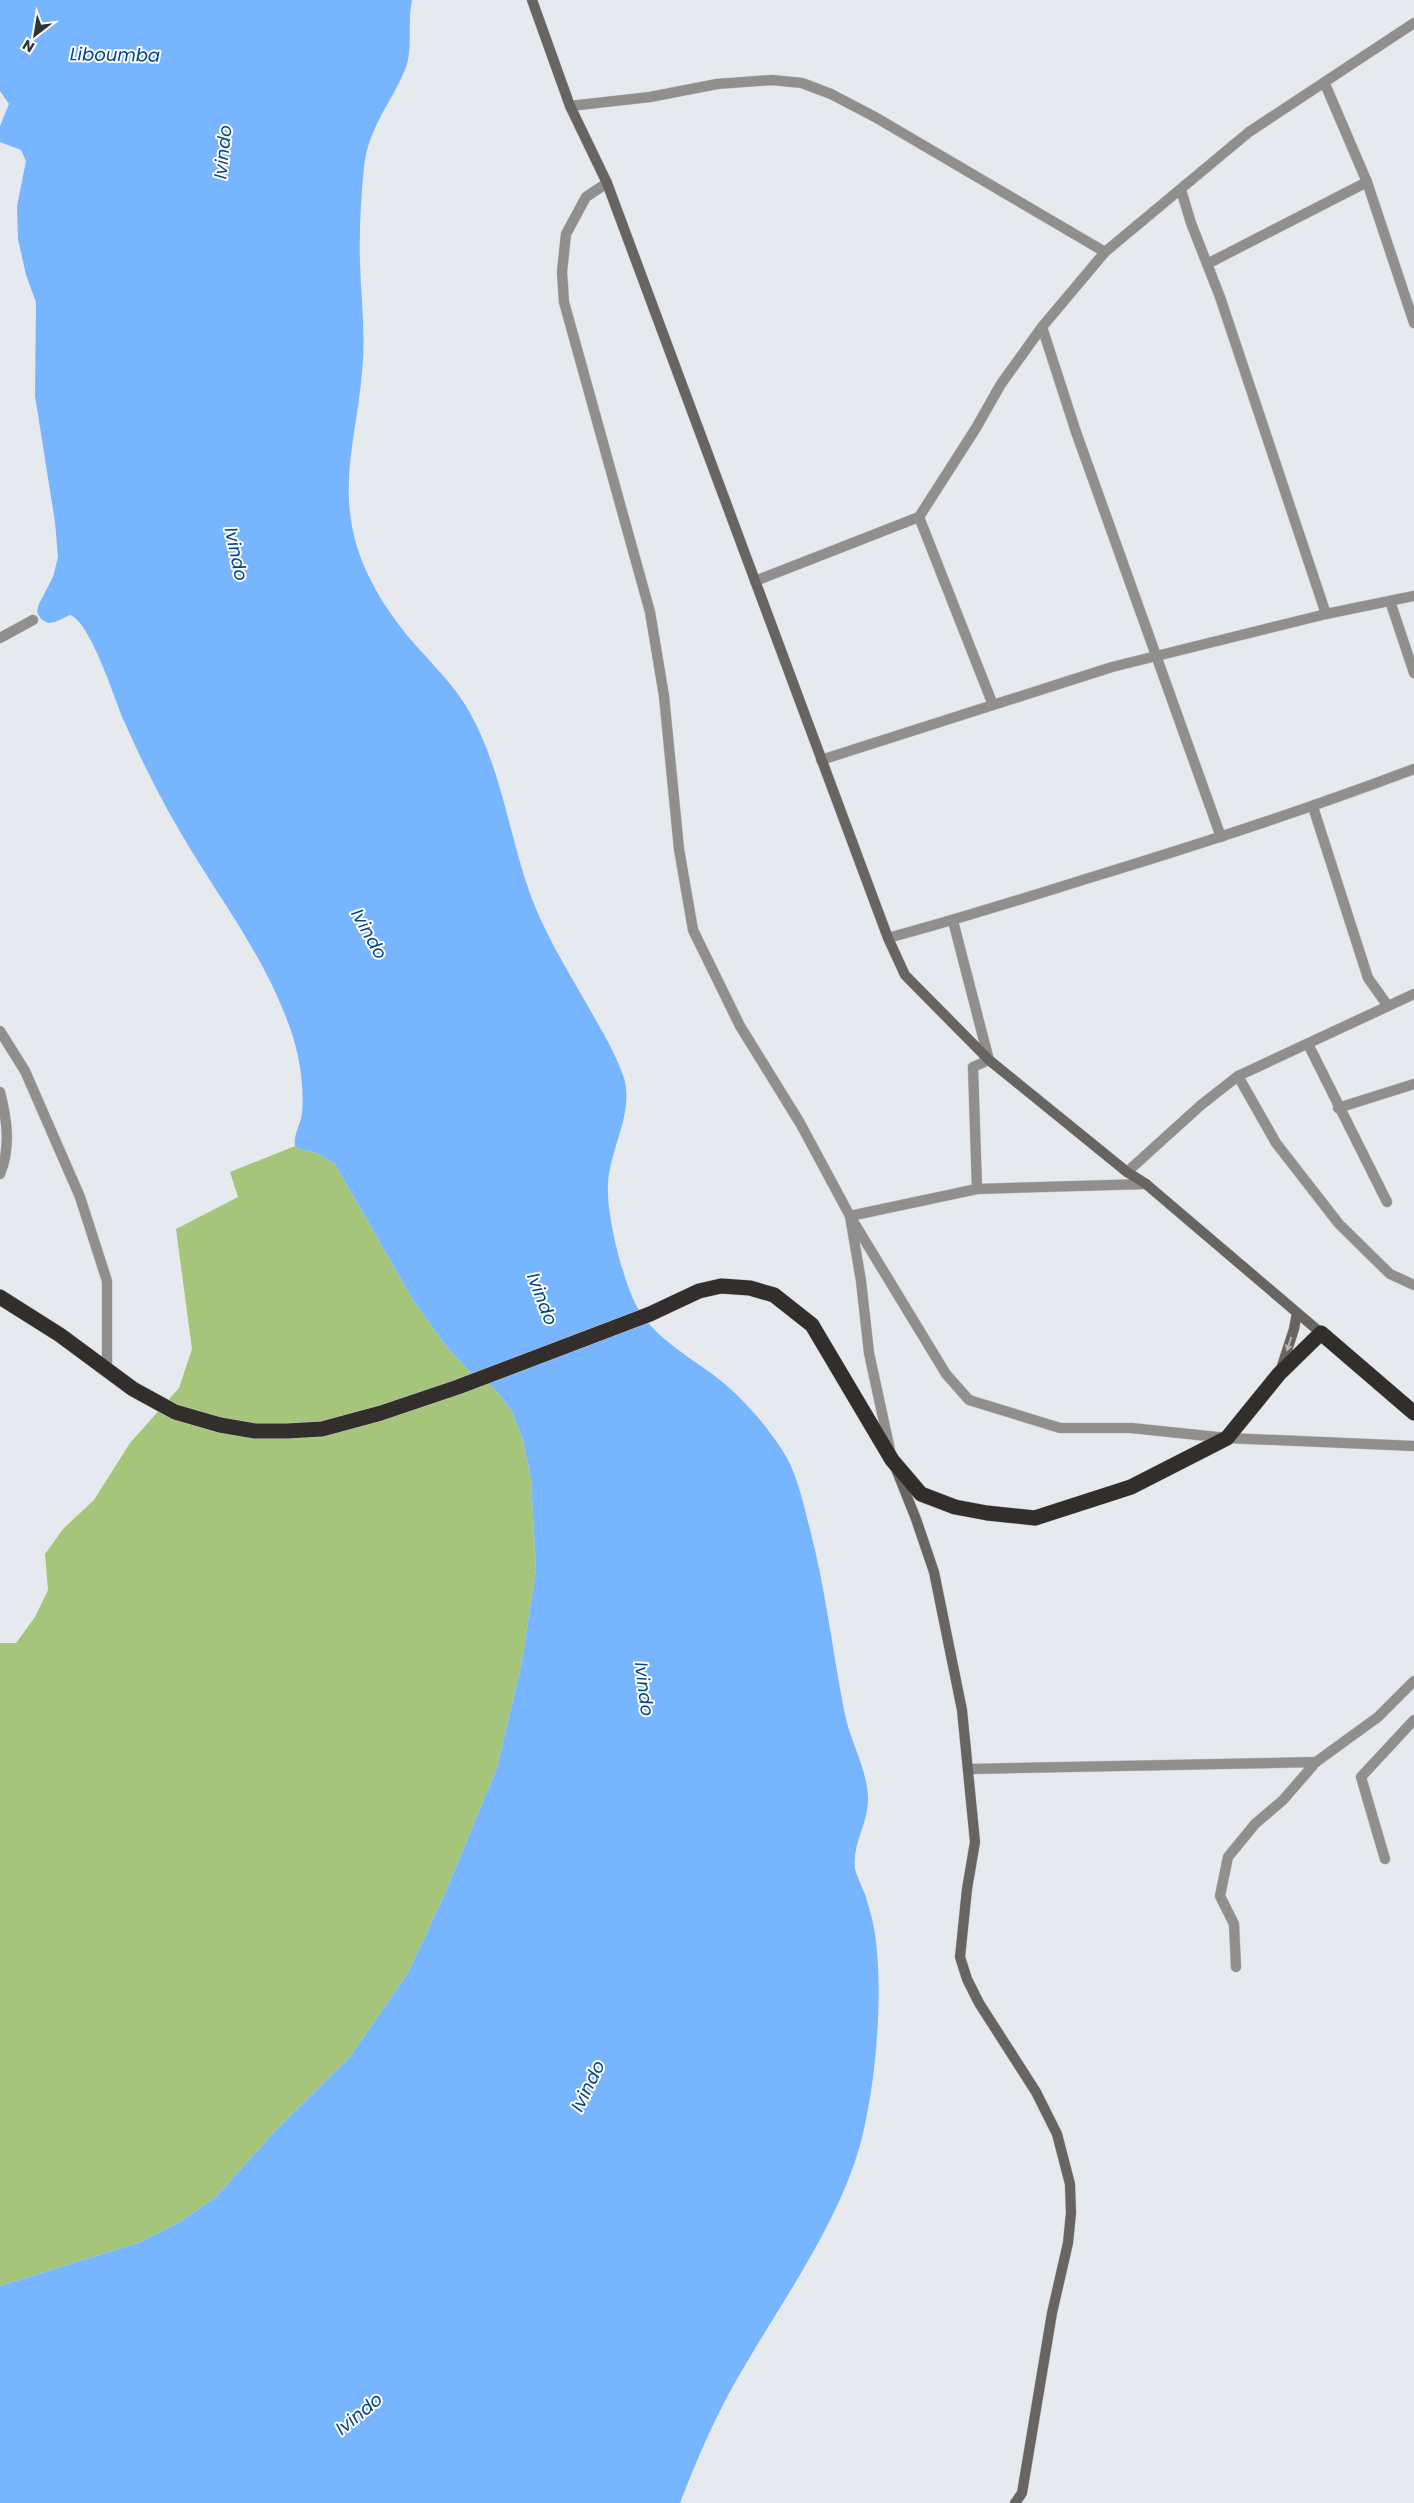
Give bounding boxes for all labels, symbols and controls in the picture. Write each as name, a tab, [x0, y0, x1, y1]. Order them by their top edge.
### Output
north arrow	[10, 10, 60, 60]
text: N	[19, 35, 38, 57]
water label: Liboumba	[70, 41, 160, 68]
water label: Ivindo	[207, 124, 238, 180]
water label: Ivindo	[219, 525, 254, 583]
water label: Ivindo	[345, 904, 394, 964]
water label: Ivindo	[521, 1269, 564, 1329]
one-way arrow	[1285, 1336, 1293, 1351]
water label: Ivindo	[629, 1661, 660, 1717]
water label: Ivindo	[564, 2056, 611, 2116]
water label: Ivindo	[330, 2387, 388, 2440]

